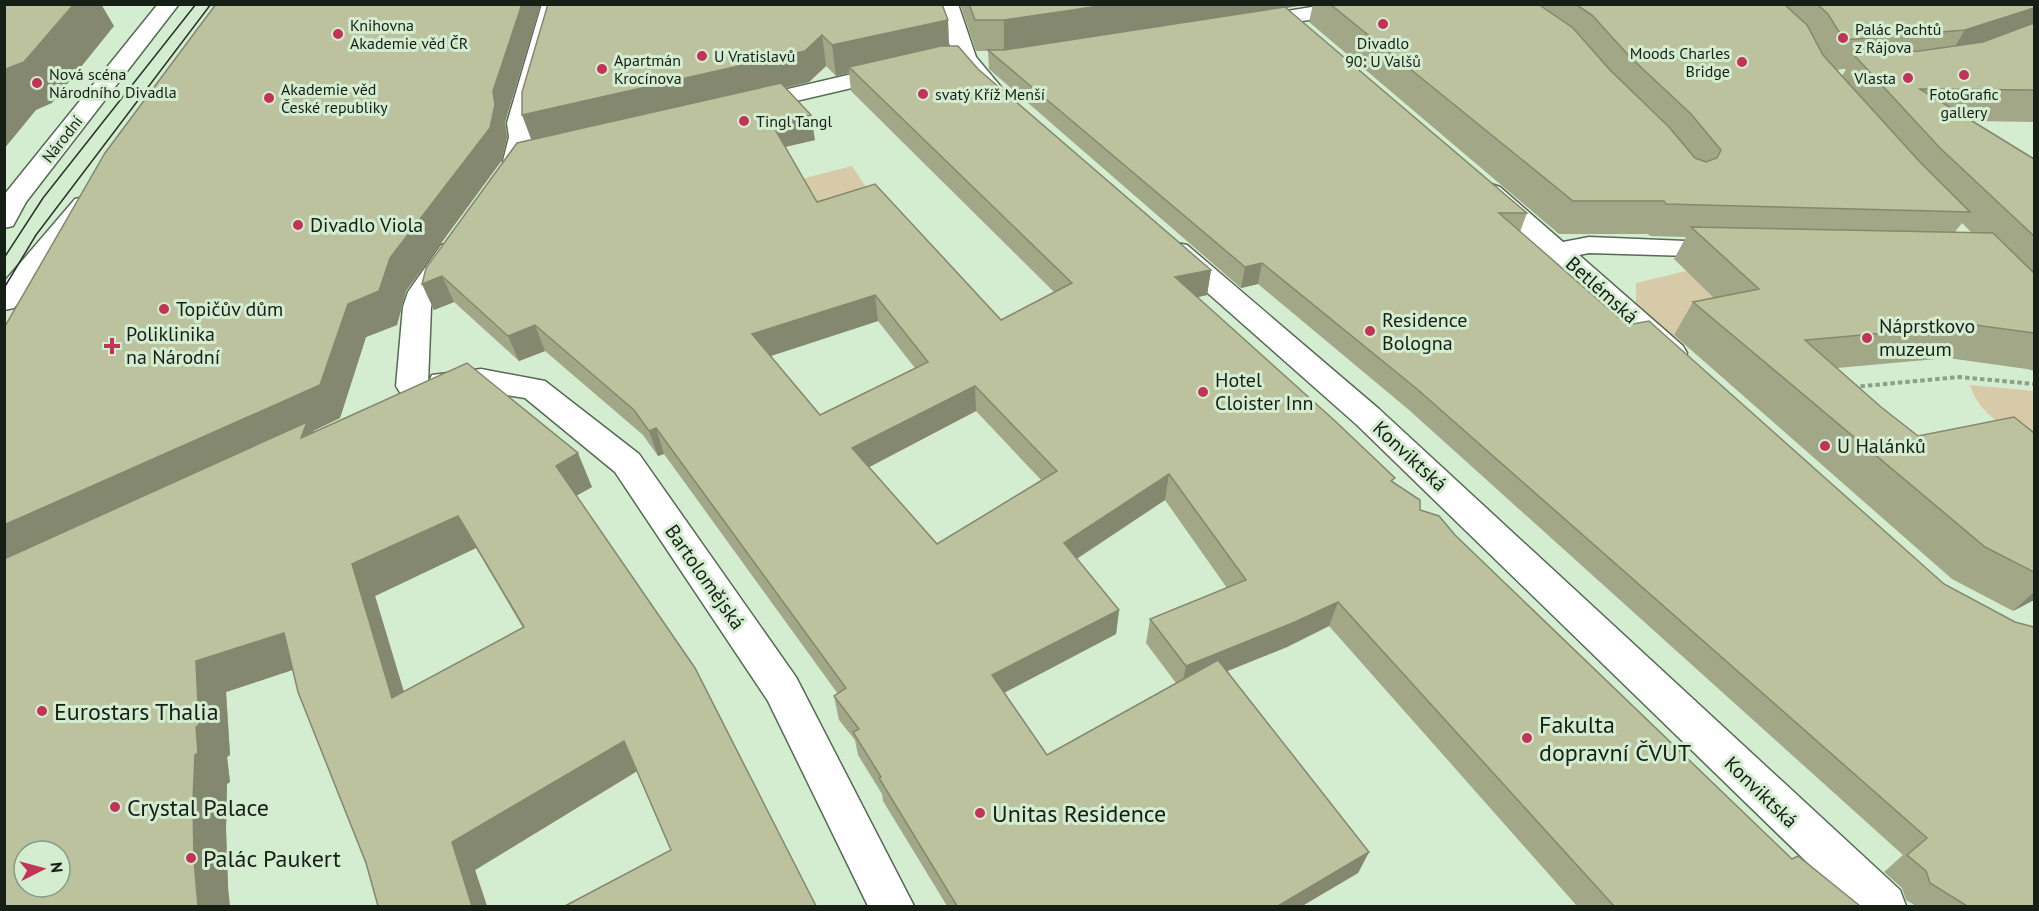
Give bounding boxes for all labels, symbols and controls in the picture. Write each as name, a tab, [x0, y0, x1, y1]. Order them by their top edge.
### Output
place label: Knihovna Akademie věd ČR	[350, 15, 468, 53]
marker: Divadlo 90: U Valšů	[1376, 17, 1390, 31]
place label: Palác Pachtů z Rájova	[1855, 19, 1941, 57]
marker: Knihovna Akademie věd ČR	[331, 27, 345, 41]
marker: Palác Pachtů z Rájova	[1836, 31, 1850, 45]
place label: Divadlo 90: U Valšů	[1345, 33, 1421, 71]
place label: Moods Charles Bridge	[1630, 43, 1730, 81]
place label: U Vratislavů	[714, 46, 795, 66]
marker: U Vratislavů	[695, 49, 709, 63]
place label: Apartmán Krocínova	[614, 50, 682, 88]
marker: Moods Charles Bridge	[1735, 55, 1749, 69]
marker: Apartmán Krocínova	[595, 62, 609, 76]
place label: Nová scéna Národního Divadla	[49, 64, 177, 102]
place label: Vlasta	[1853, 68, 1896, 88]
marker: FotoGrafic gallery	[1957, 68, 1971, 82]
marker: Vlasta	[1901, 71, 1915, 85]
marker: Nová scéna Národního Divadla	[30, 76, 44, 90]
place label: Akademie věd České republiky	[281, 79, 388, 117]
place label: svatý Kříž Menší	[935, 84, 1045, 104]
place label: FotoGrafic gallery	[1929, 84, 1999, 122]
marker: svatý Kříž Menší	[916, 87, 930, 101]
marker: Akademie věd České republiky	[262, 91, 276, 105]
street label: Národní	[37, 111, 87, 167]
place label: Tingl Tangl	[756, 111, 832, 131]
marker: Tingl Tangl	[737, 114, 751, 128]
place label: Divadlo Viola	[310, 212, 423, 238]
marker: Divadlo Viola	[291, 218, 305, 232]
street label: Betlémská	[1560, 251, 1644, 329]
place label: Topičův dům	[176, 296, 283, 322]
marker: Topičův dům	[157, 302, 171, 316]
place label: Residence Bologna	[1382, 307, 1467, 356]
place label: Náprstkovo muzeum	[1879, 313, 1975, 362]
place label: Poliklinika na Národní	[126, 321, 220, 370]
marker: Residence Bologna	[1363, 324, 1377, 338]
marker: Náprstkovo muzeum	[1860, 331, 1874, 345]
marker: Poliklinika na Národní	[103, 337, 121, 355]
place label: Hotel Cloister Inn	[1215, 367, 1313, 416]
marker: Hotel Cloister Inn	[1196, 385, 1210, 399]
street label: Konviktská	[1367, 415, 1453, 497]
place label: U Halánků	[1837, 433, 1926, 459]
marker: U Halánků	[1818, 439, 1832, 453]
street label: Bartolomějská	[659, 519, 751, 635]
place label: Eurostars Thalia	[54, 696, 219, 727]
marker: Eurostars Thalia	[35, 704, 49, 718]
place label: Fakulta dopravní ČVUT	[1539, 709, 1691, 768]
marker: Fakulta dopravní ČVUT	[1520, 731, 1534, 745]
street label: Konviktská	[1719, 751, 1803, 833]
place label: Crystal Palace	[127, 792, 269, 823]
place label: Unitas Residence	[992, 798, 1166, 829]
marker: Crystal Palace	[108, 800, 122, 814]
marker: Unitas Residence	[973, 806, 987, 820]
north arrow	[12, 839, 72, 899]
place label: Palác Paukert	[203, 843, 341, 874]
marker: Palác Paukert	[184, 851, 198, 865]
text: N	[46, 861, 67, 874]

